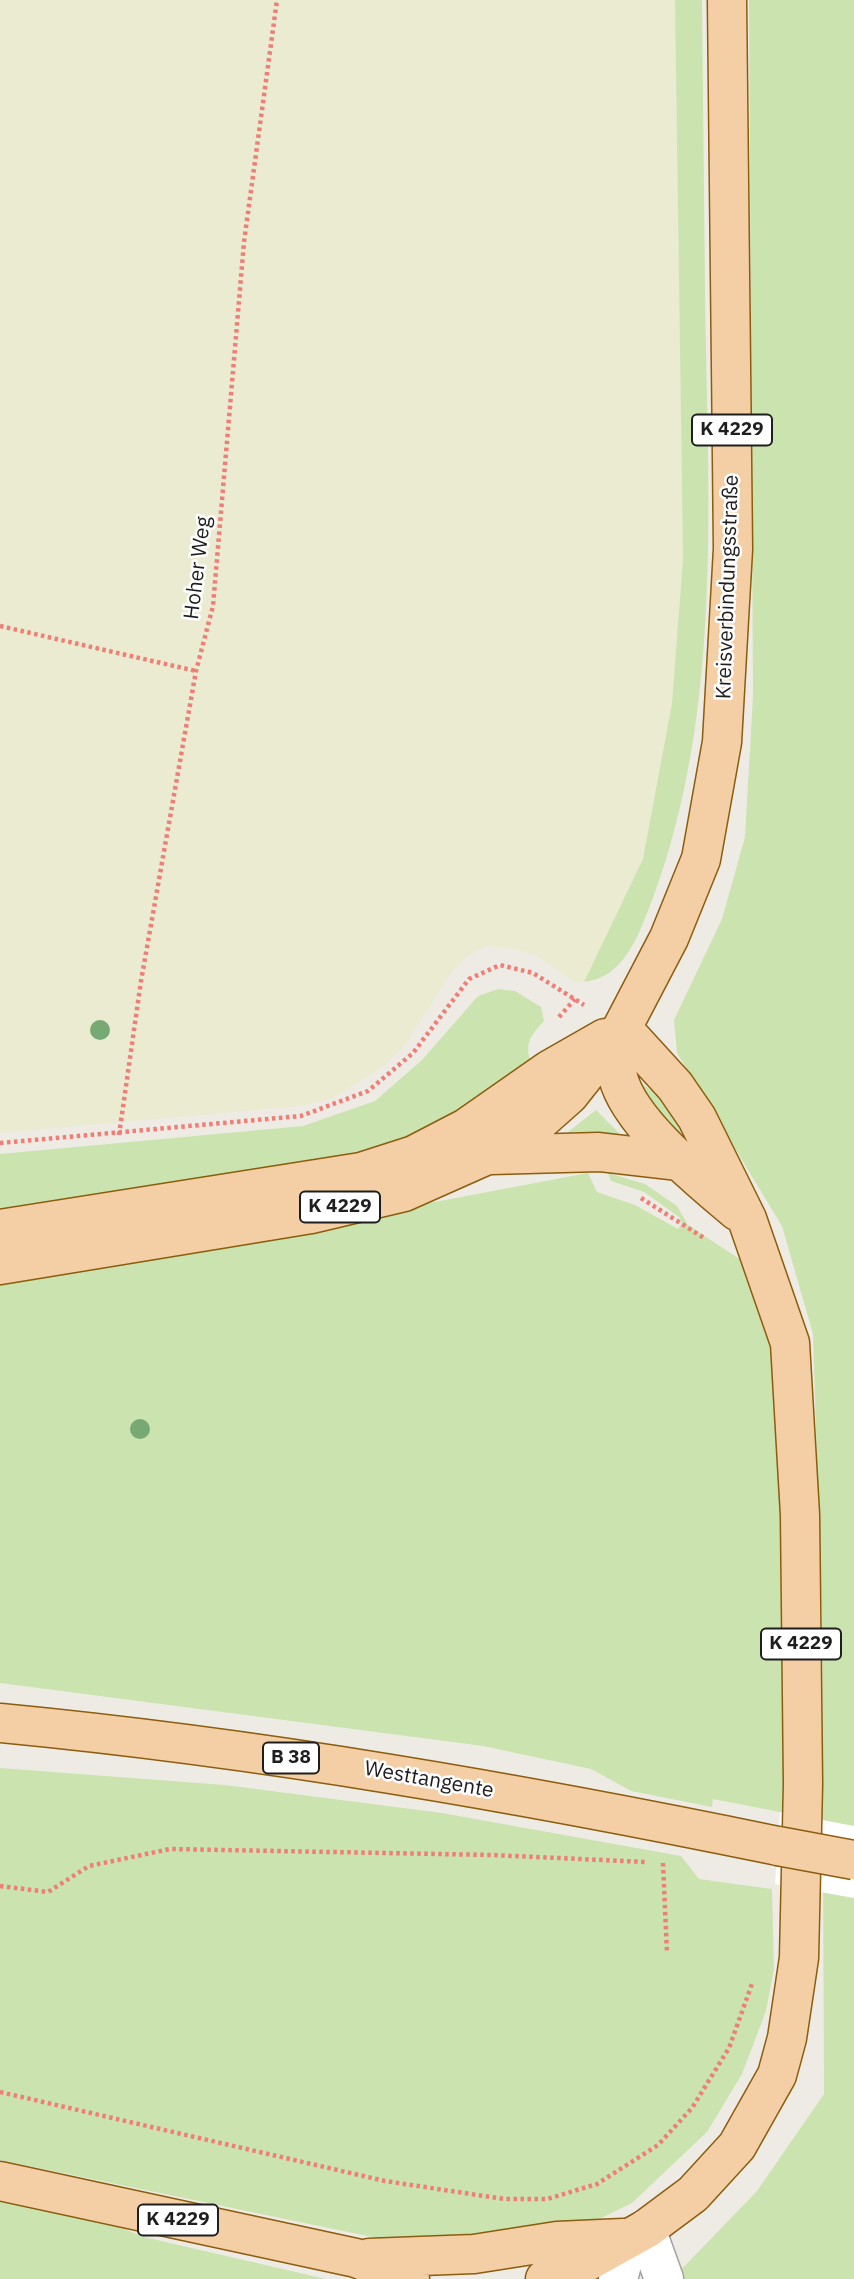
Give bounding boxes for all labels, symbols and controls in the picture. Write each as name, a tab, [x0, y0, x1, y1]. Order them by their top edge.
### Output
road number: K 4229	[692, 414, 772, 446]
street label: Kreisverbindungsstraße	[711, 474, 745, 700]
street label: Hoher Weg	[179, 515, 217, 621]
road number: K 4229	[300, 1191, 380, 1222]
road number: K 4229	[761, 1628, 841, 1660]
road number: B 38	[263, 1742, 319, 1774]
street label: Westtangente	[362, 1756, 496, 1804]
road number: K 4229	[138, 2204, 218, 2236]

